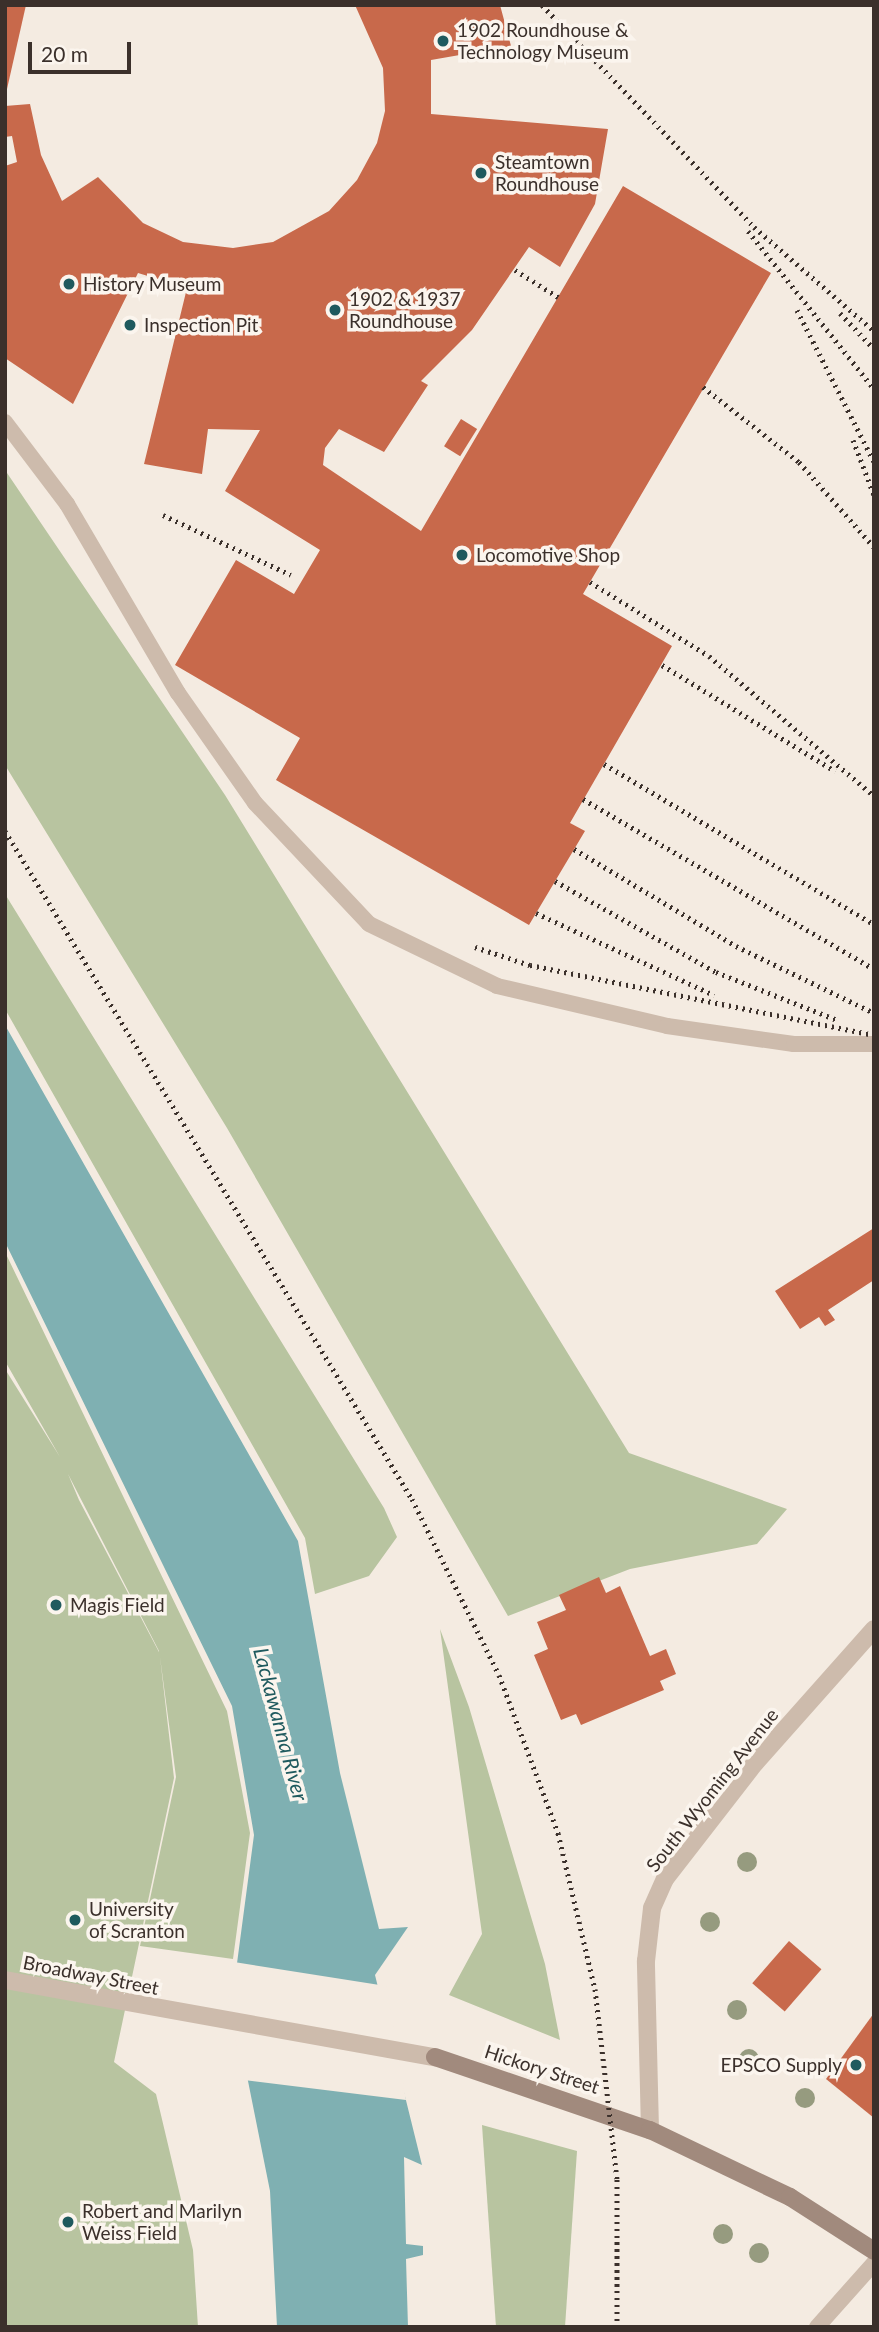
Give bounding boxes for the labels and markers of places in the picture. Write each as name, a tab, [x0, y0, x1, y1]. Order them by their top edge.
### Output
place label: 1902 Roundhouse & Technology Museum	[457, 19, 629, 63]
marker: 1902 Roundhouse & Technology Museum	[435, 33, 451, 49]
place label: Steamtown Roundhouse	[495, 151, 599, 195]
marker: Steamtown Roundhouse	[473, 165, 489, 181]
place label: History Museum	[83, 273, 222, 295]
marker: History Museum	[61, 276, 77, 292]
place label: 1902 & 1937 Roundhouse	[349, 288, 460, 332]
marker: 1902 & 1937 Roundhouse	[327, 302, 343, 318]
place label: Inspection Pit	[144, 314, 258, 336]
marker: Inspection Pit	[122, 317, 138, 333]
place label: Locomotive Shop	[476, 544, 620, 566]
marker: Locomotive Shop	[454, 547, 470, 563]
place label: Magis Field	[70, 1594, 165, 1616]
marker: Magis Field	[48, 1597, 64, 1613]
place label: University of Scranton	[89, 1898, 185, 1942]
marker: University of Scranton	[67, 1912, 83, 1928]
place label: EPSCO Supply	[721, 2054, 842, 2076]
marker: EPSCO Supply	[848, 2057, 864, 2073]
place label: Robert and Marilyn Weiss Field	[82, 2200, 242, 2244]
marker: Robert and Marilyn Weiss Field	[60, 2214, 76, 2230]

